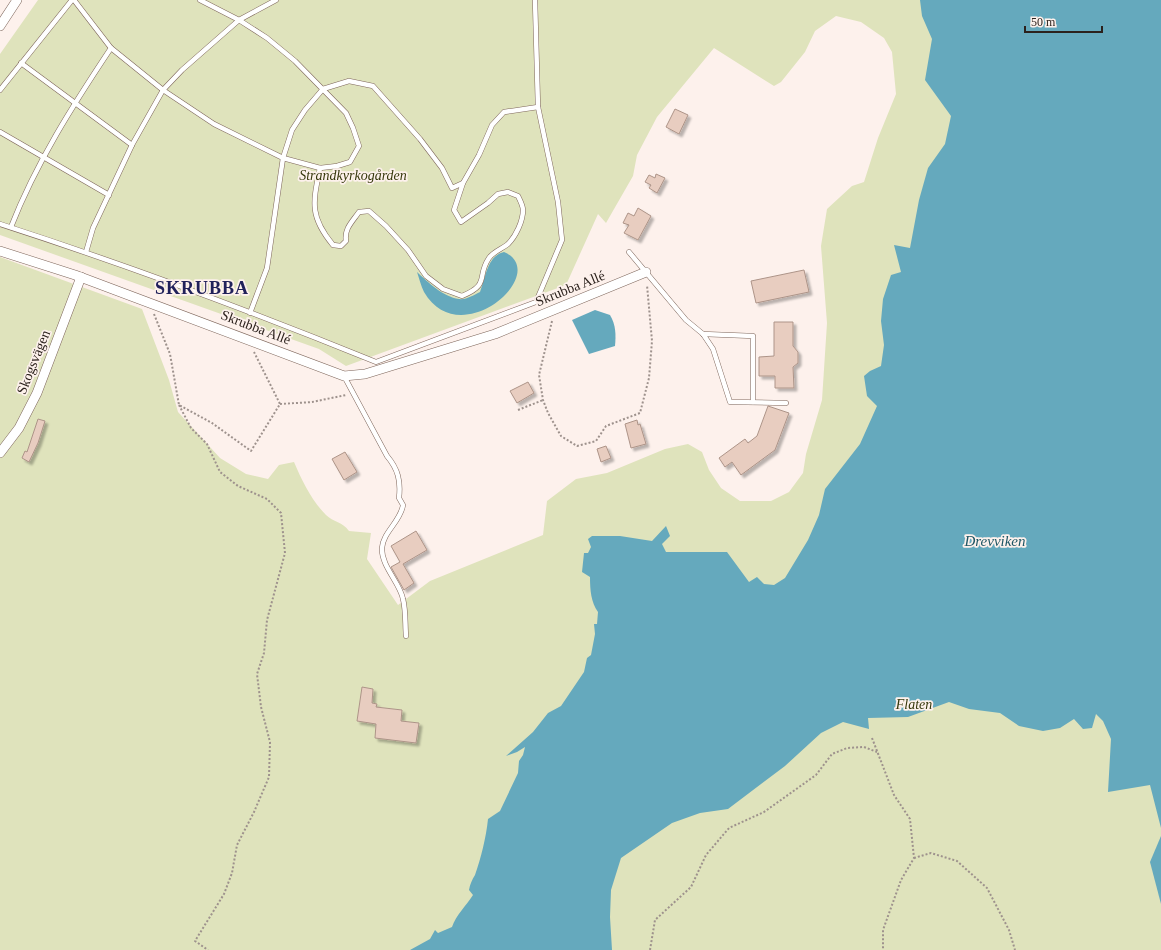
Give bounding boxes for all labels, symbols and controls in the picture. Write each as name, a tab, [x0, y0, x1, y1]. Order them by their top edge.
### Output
scale bar	[1025, 8, 1102, 34]
text: 50 m	[1031, 15, 1056, 29]
park label: Strandkyrkogården	[299, 168, 407, 183]
street label: Skrubba Allé	[533, 268, 607, 309]
district label: SKRUBBA	[155, 278, 249, 298]
street label: Skrubba Allé	[219, 307, 293, 348]
street label: Skogsvägen	[14, 328, 53, 396]
water label: Drevviken	[963, 533, 1026, 549]
park label: Flaten	[895, 697, 932, 712]

